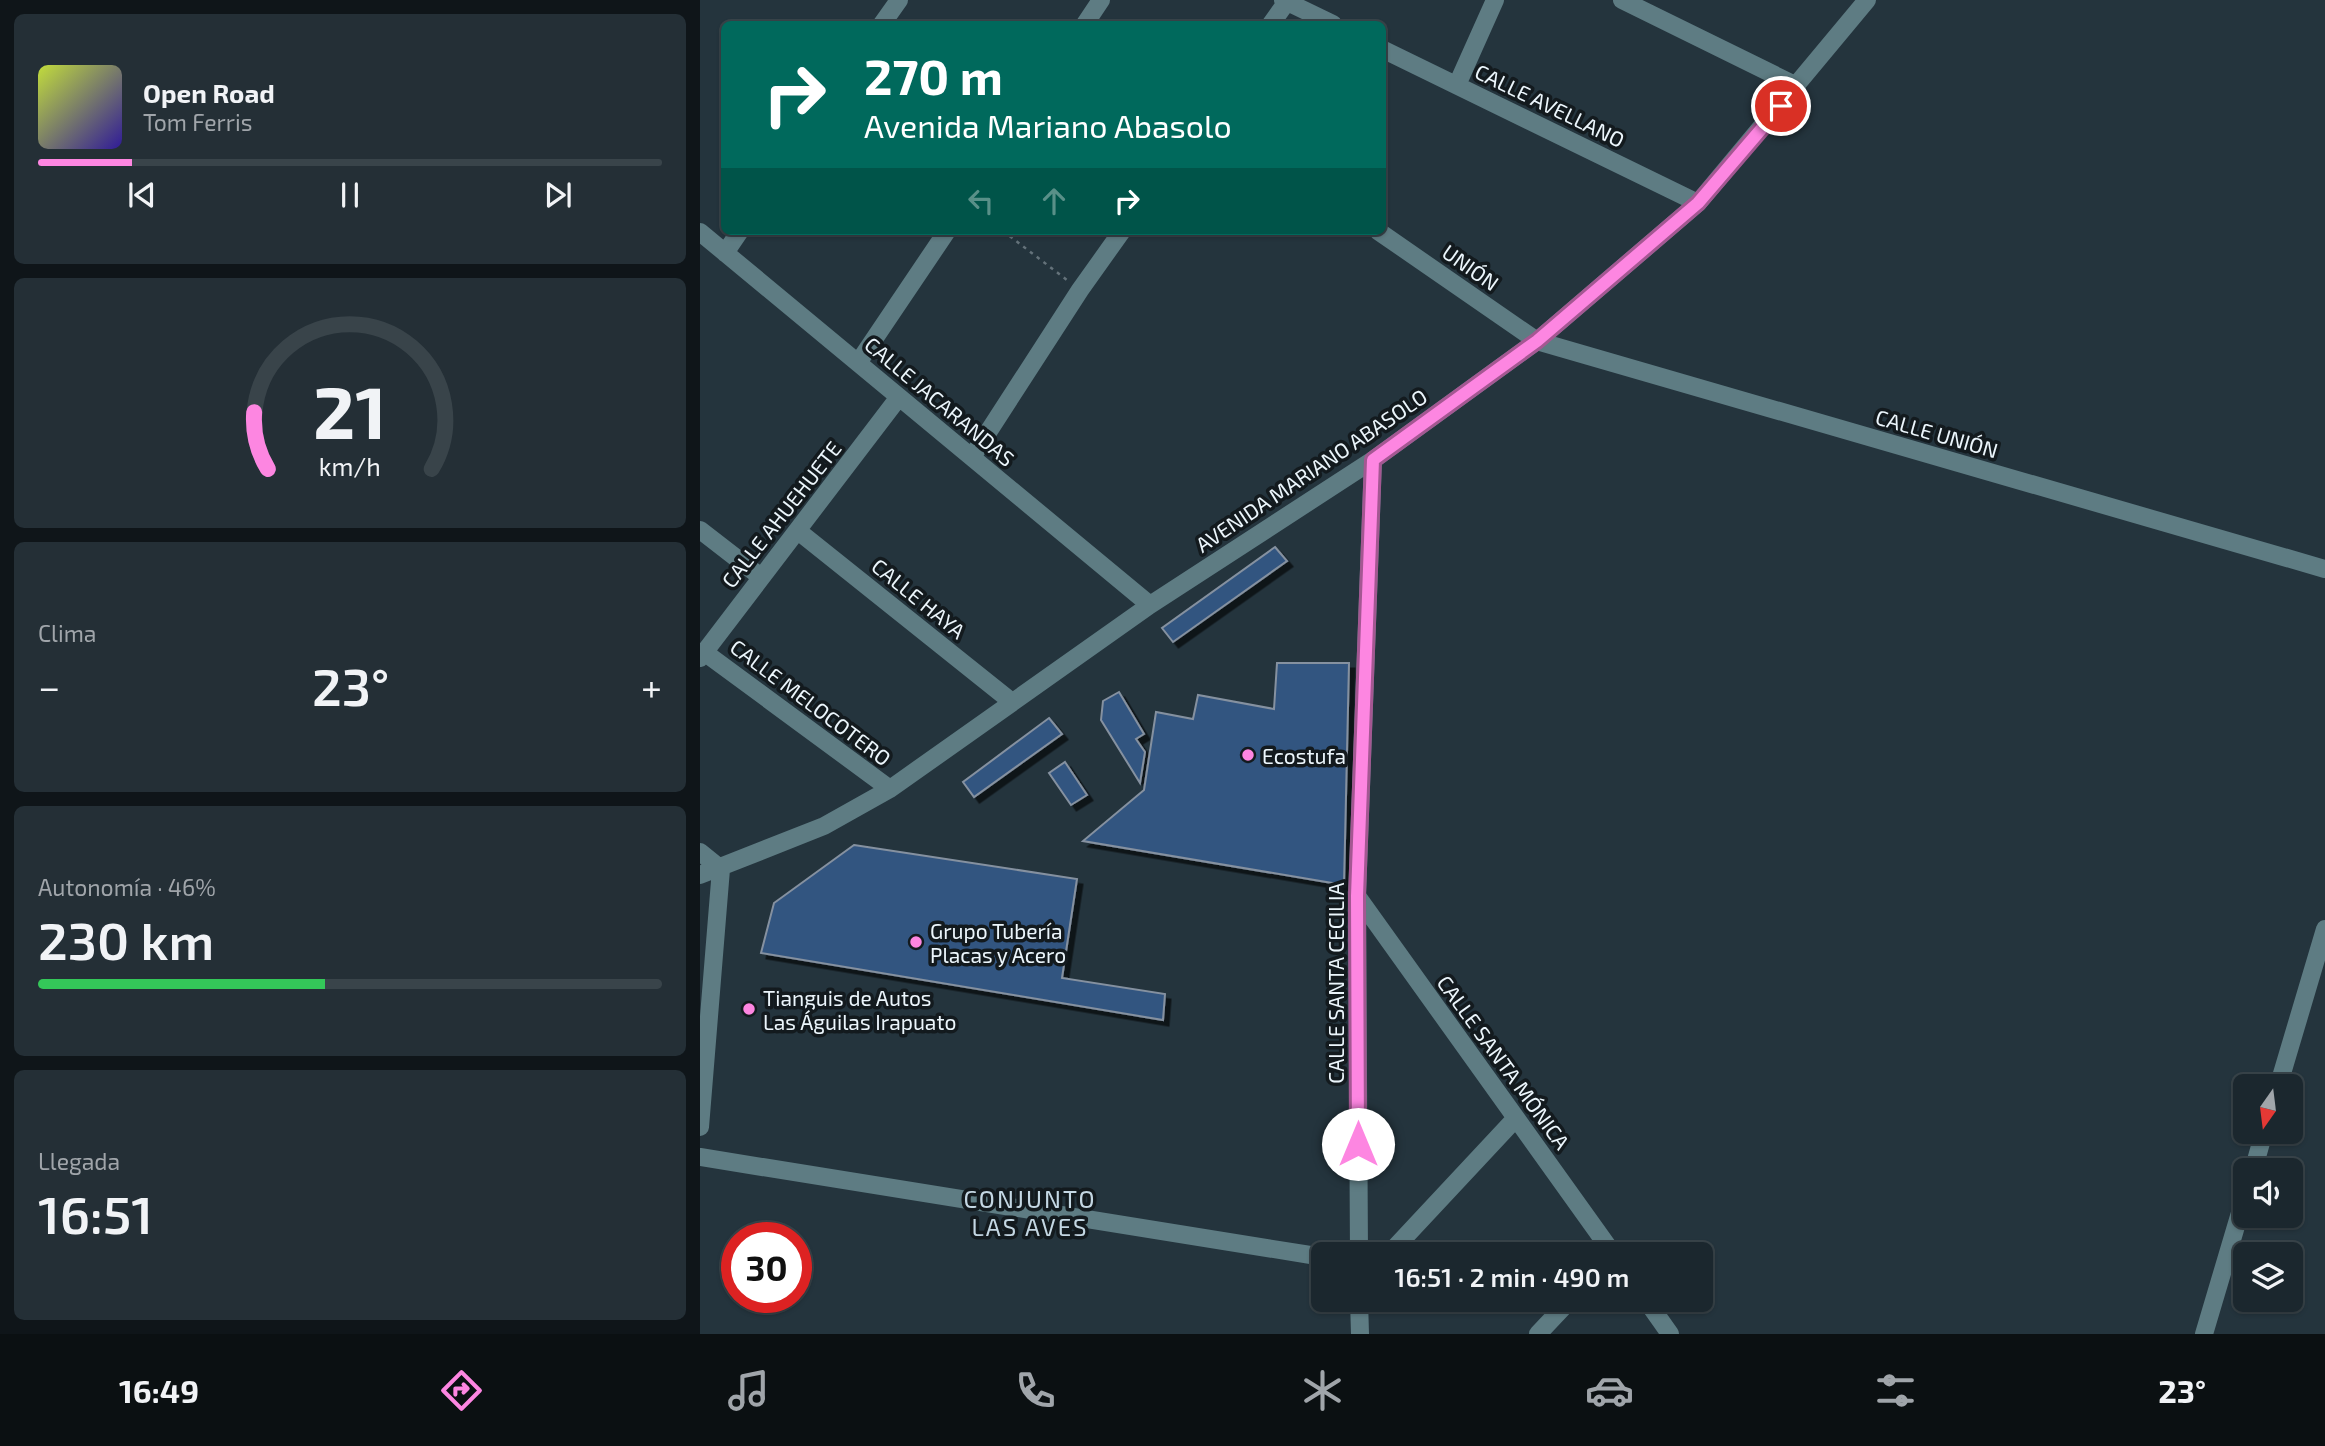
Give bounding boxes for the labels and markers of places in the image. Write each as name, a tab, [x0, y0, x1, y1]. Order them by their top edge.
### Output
pin	[1751, 76, 1811, 136]
place label: Ecostufa	[1262, 743, 1346, 768]
marker: Ecostufa	[1240, 747, 1256, 763]
place label: Grupo Tubería Placas y Acero	[930, 918, 1066, 967]
marker: Grupo Tubería Placas y Acero	[908, 934, 924, 950]
place label: Tianguis de Autos Las Águilas Irapuato	[763, 985, 956, 1034]
marker: Tianguis de Autos Las Águilas Irapuato	[741, 1001, 757, 1017]

